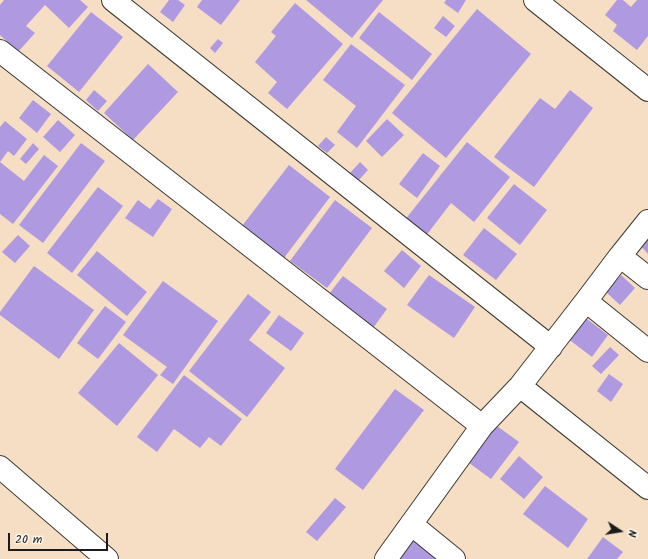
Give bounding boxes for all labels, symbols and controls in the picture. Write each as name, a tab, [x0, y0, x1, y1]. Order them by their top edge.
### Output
north arrow	[600, 511, 640, 551]
scale bar	[10, 525, 110, 551]
text: N	[622, 528, 641, 539]
text: 20 m	[15, 530, 42, 549]

